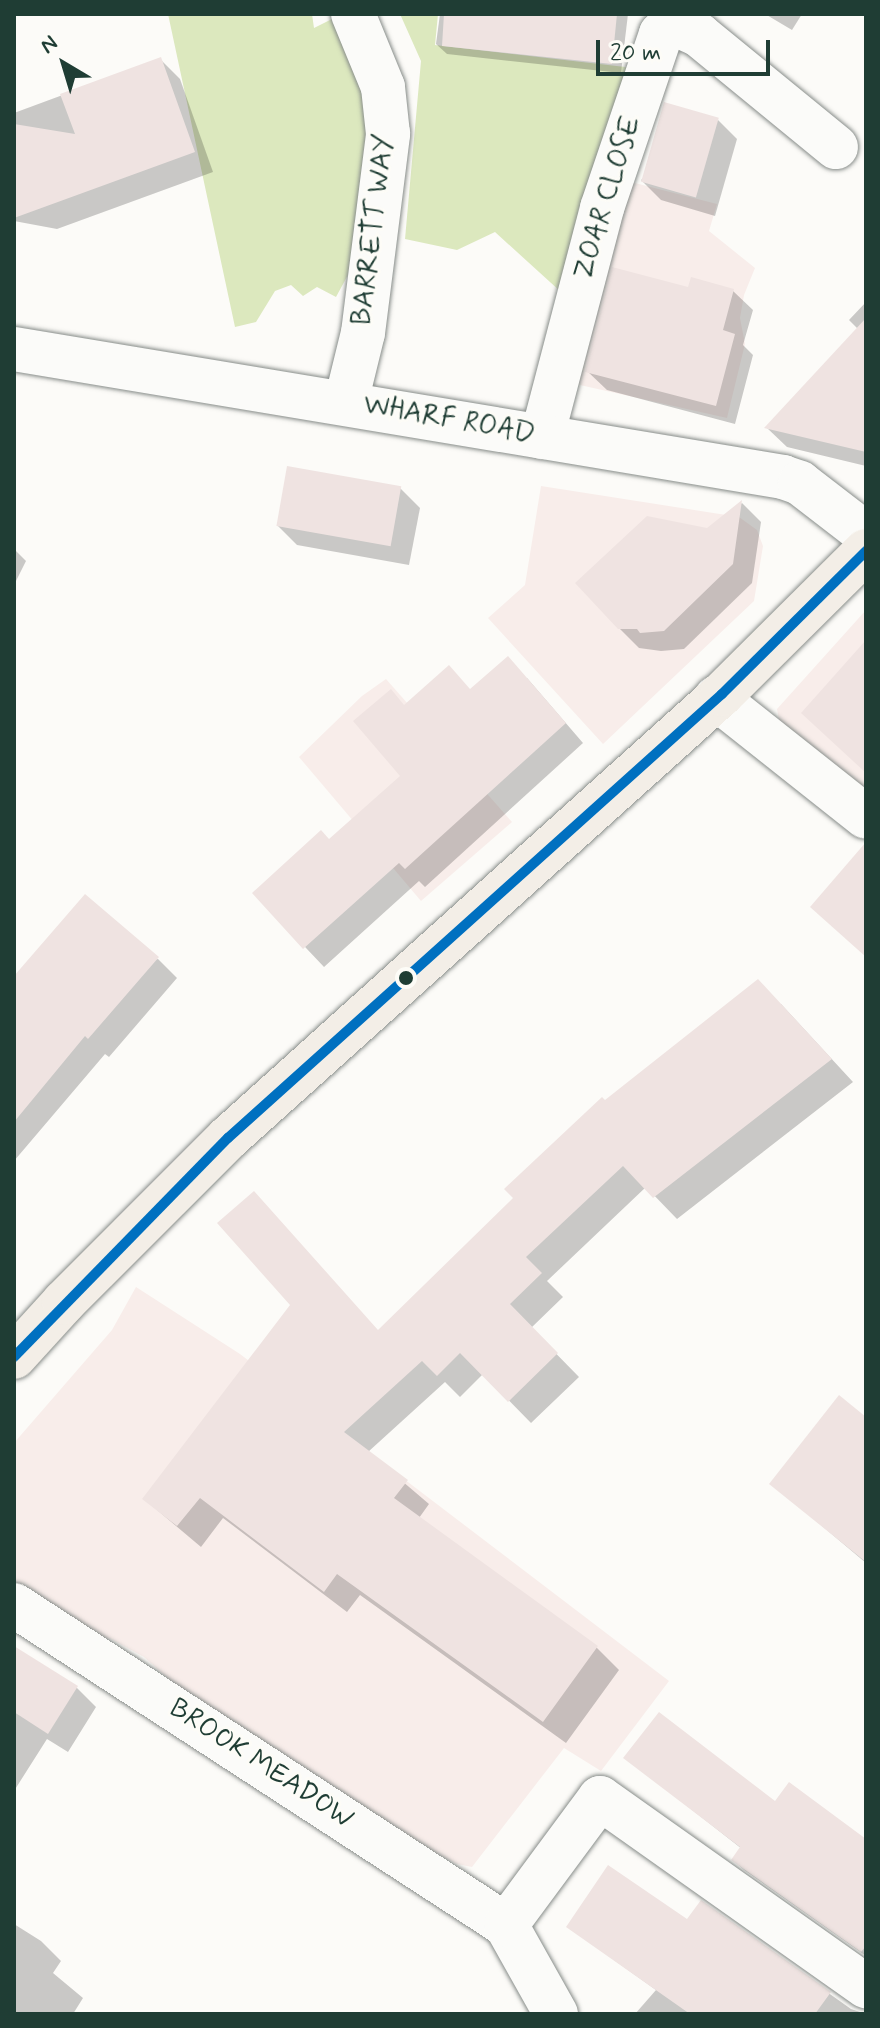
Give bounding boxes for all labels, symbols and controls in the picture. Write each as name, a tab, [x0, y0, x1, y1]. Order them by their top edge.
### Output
north arrow	[24, 24, 104, 104]
scale bar	[600, 24, 774, 74]
text: N	[35, 30, 64, 61]
text: 20 m	[610, 38, 661, 69]
street label: ZOAR CLOSE	[567, 112, 649, 284]
street label: BARRETT WAY	[346, 133, 402, 327]
street label: WHARF ROAD	[361, 389, 537, 451]
unlabelled marker	[398, 970, 414, 986]
street label: BROOK MEADOW	[163, 1692, 359, 1836]

